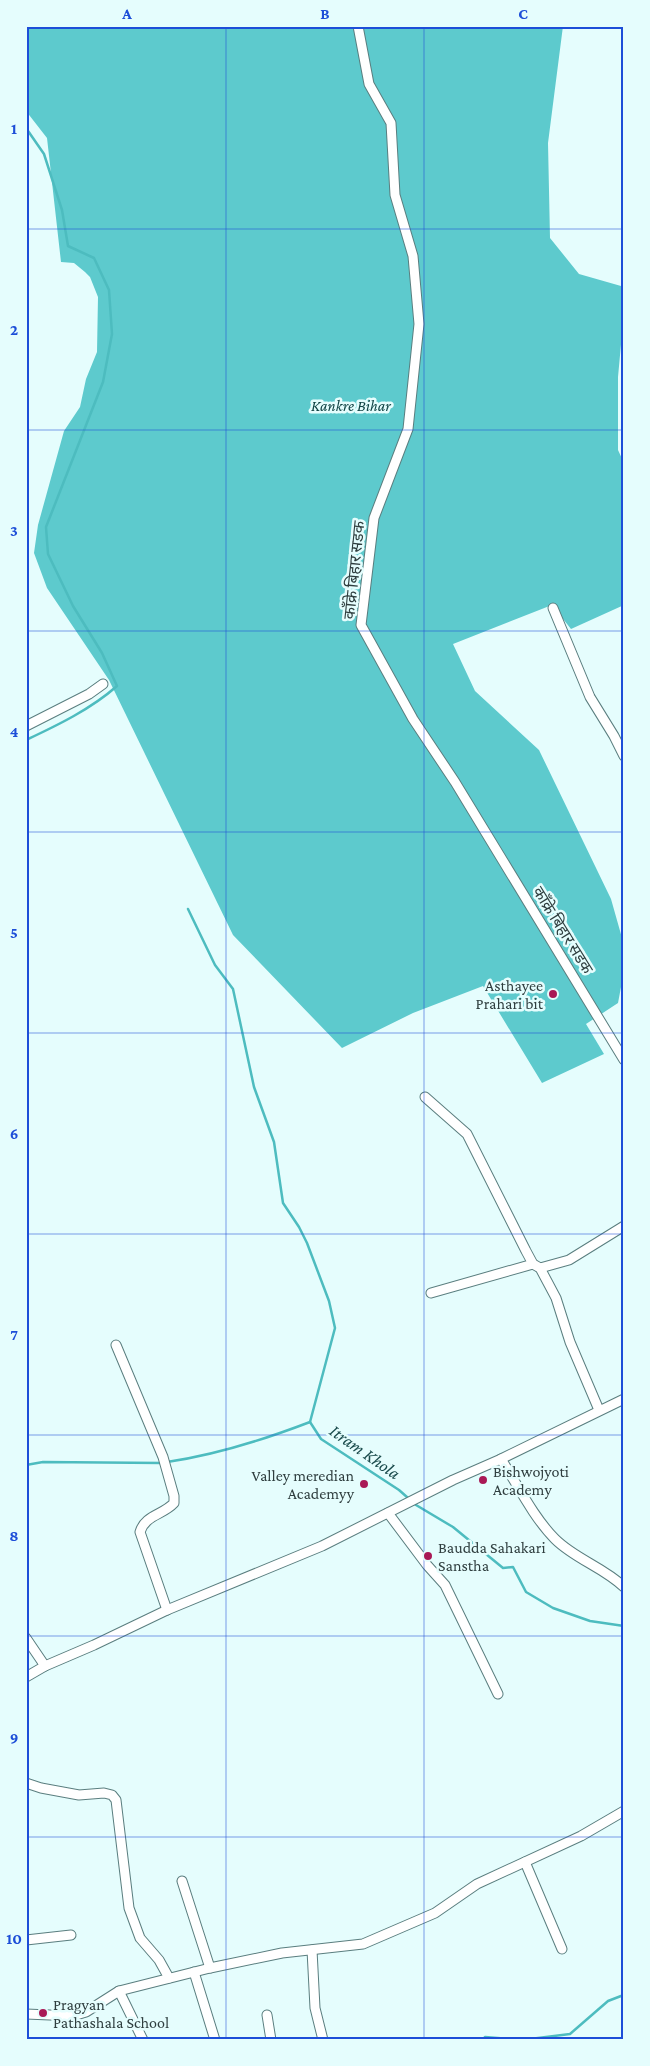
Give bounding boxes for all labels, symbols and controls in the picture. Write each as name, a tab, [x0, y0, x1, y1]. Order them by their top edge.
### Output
text: A	[121, 5, 132, 22]
text: B	[320, 5, 330, 22]
text: C	[518, 5, 528, 22]
text: 1	[11, 120, 17, 137]
text: 2	[10, 321, 18, 338]
park label: Kankre Bihar	[311, 397, 391, 414]
street label: काँक्रे बिहार सडक	[339, 519, 368, 620]
text: 3	[10, 522, 18, 539]
text: 4	[10, 723, 19, 740]
street label: काँक्रे बिहार सडक	[530, 883, 598, 977]
text: 5	[10, 924, 18, 941]
place label: Asthayee Prahari bit	[476, 977, 544, 1012]
marker: Asthayee Prahari bit	[547, 988, 559, 1000]
text: 6	[10, 1125, 18, 1142]
text: 7	[10, 1326, 18, 1343]
water label: Itram Khola	[326, 1421, 404, 1484]
place label: Bishwojyoti Academy	[493, 1463, 569, 1499]
place label: Valley meredian Academyy	[252, 1467, 355, 1503]
marker: Bishwojyoti Academy	[477, 1474, 489, 1486]
marker: Valley meredian Academyy	[358, 1478, 370, 1490]
text: 8	[9, 1527, 19, 1544]
place label: Baudda Sahakari Sanstha	[438, 1539, 546, 1574]
marker: Baudda Sahakari Sanstha	[422, 1550, 434, 1562]
text: 9	[10, 1729, 18, 1746]
text: 10	[6, 1930, 22, 1947]
place label: Pragyan Pathashala School	[53, 1996, 169, 2031]
marker: Pragyan Pathashala School	[37, 2007, 49, 2019]

